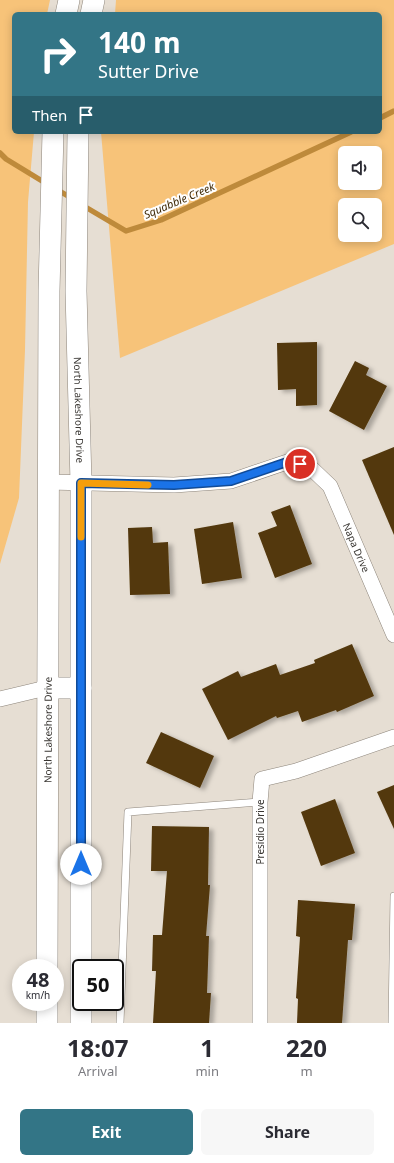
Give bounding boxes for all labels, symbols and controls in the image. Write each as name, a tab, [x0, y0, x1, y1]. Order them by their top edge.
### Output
text: 140 m	[98, 23, 181, 61]
icon: right	[32, 28, 84, 80]
text: Sutter Drive	[98, 59, 199, 83]
icon: arrive	[75, 104, 97, 126]
text: Then	[32, 105, 67, 125]
map controls	[338, 146, 382, 242]
button: sound	[338, 146, 382, 190]
water label: Squabble Creek	[141, 178, 217, 222]
button: search	[338, 198, 382, 242]
street label: North Lakeshore Drive	[71, 357, 87, 464]
pin	[283, 447, 317, 481]
icon: arrive	[289, 453, 311, 475]
street label: Napa Drive	[340, 521, 373, 575]
street label: North Lakeshore Drive	[41, 677, 55, 783]
street label: Presidio Drive	[253, 799, 267, 865]
position arrow	[60, 843, 102, 885]
speed limit sign: 50	[72, 959, 124, 1011]
text: 48	[27, 966, 49, 993]
text: km/h	[26, 988, 50, 1002]
text: 18:07	[67, 1031, 129, 1064]
text: 1	[200, 1031, 214, 1064]
text: 220	[286, 1031, 327, 1064]
text: Arrival	[78, 1062, 118, 1080]
text: min	[195, 1062, 219, 1080]
text: m	[300, 1062, 313, 1080]
button: Exit	[20, 1109, 193, 1155]
button: Share	[201, 1109, 374, 1155]

